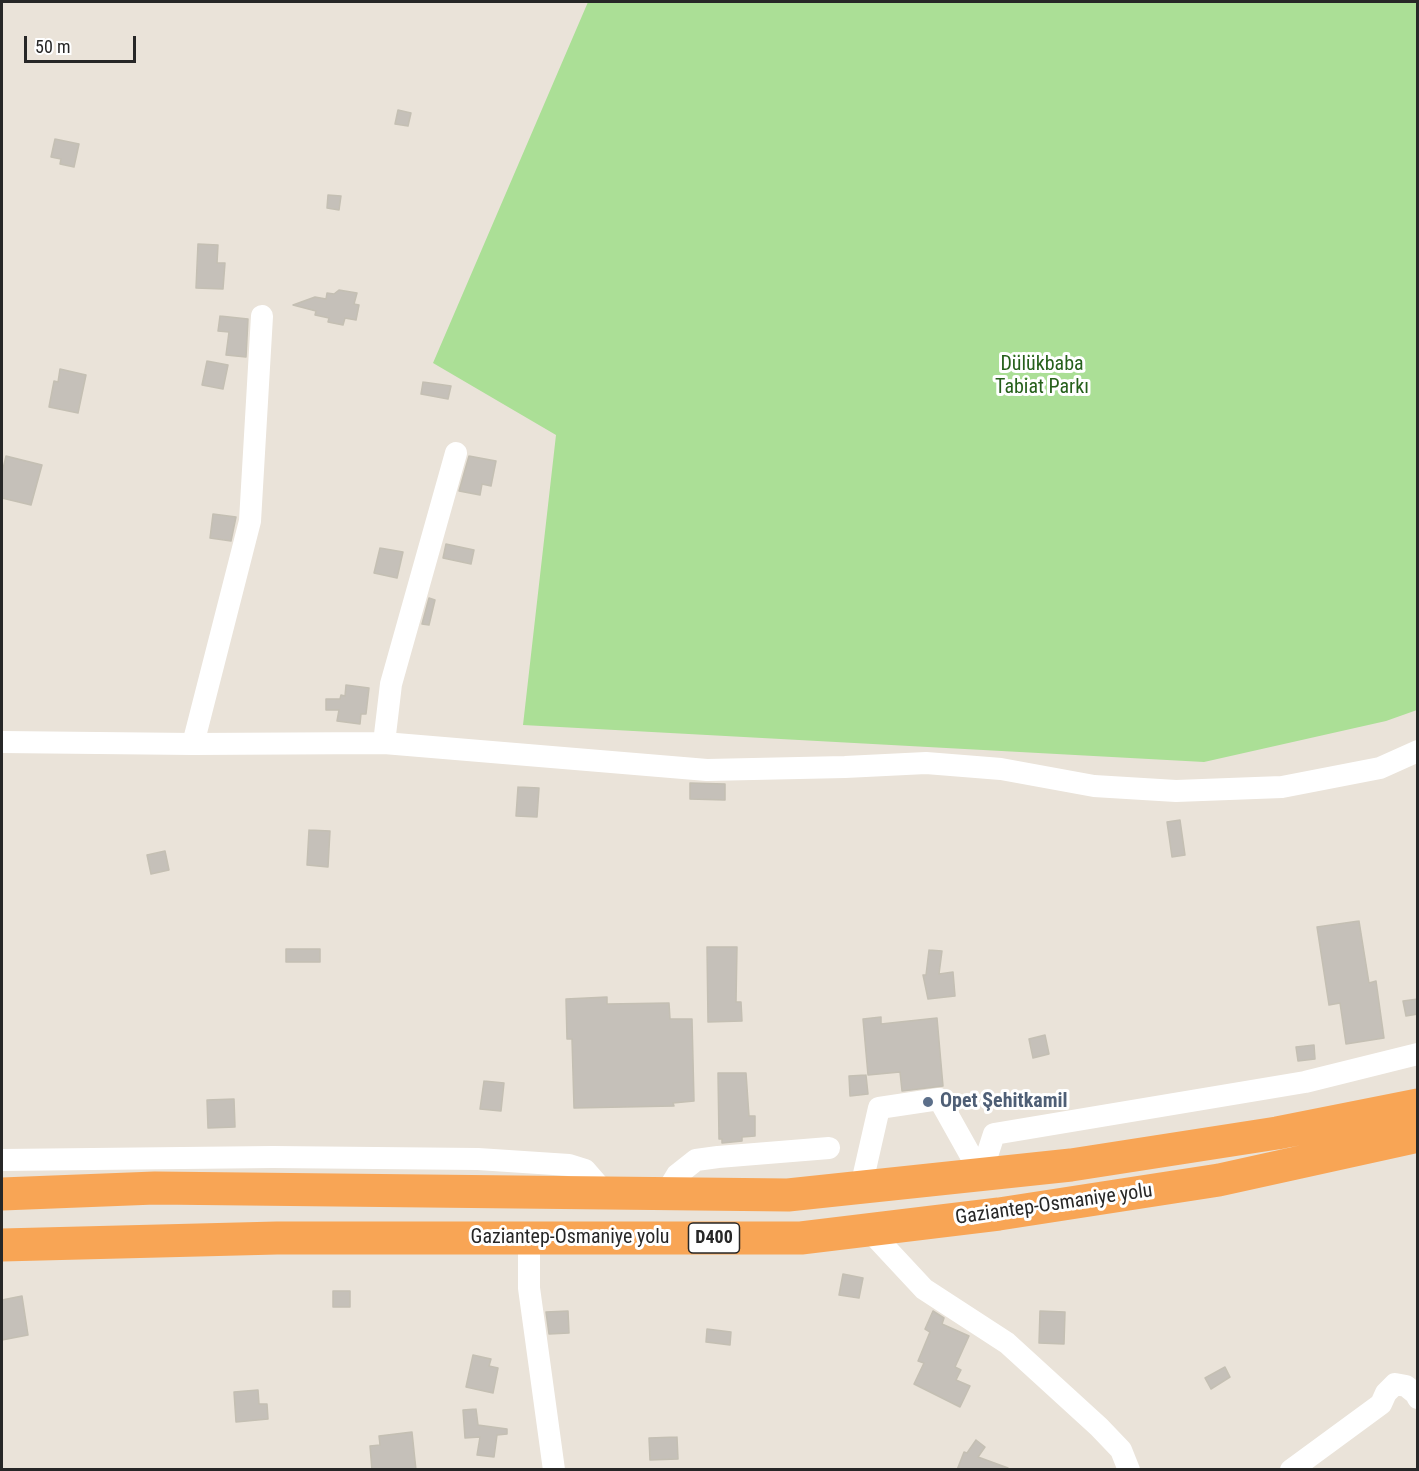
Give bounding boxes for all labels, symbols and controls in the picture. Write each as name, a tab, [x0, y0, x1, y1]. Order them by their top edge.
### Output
scale bar	[27, 24, 140, 62]
text: 50 m	[35, 36, 70, 57]
park label: Dülükbaba Tabiat Parkı	[995, 353, 1089, 400]
place label: Opet Şehitkamil	[940, 1090, 1068, 1114]
marker: Opet Şehitkamil	[921, 1095, 935, 1109]
street label: Gaziantep-Osmaniye yolu	[954, 1179, 1154, 1231]
road number: D400	[688, 1223, 740, 1253]
street label: Gaziantep-Osmaniye yolu	[471, 1226, 669, 1250]

